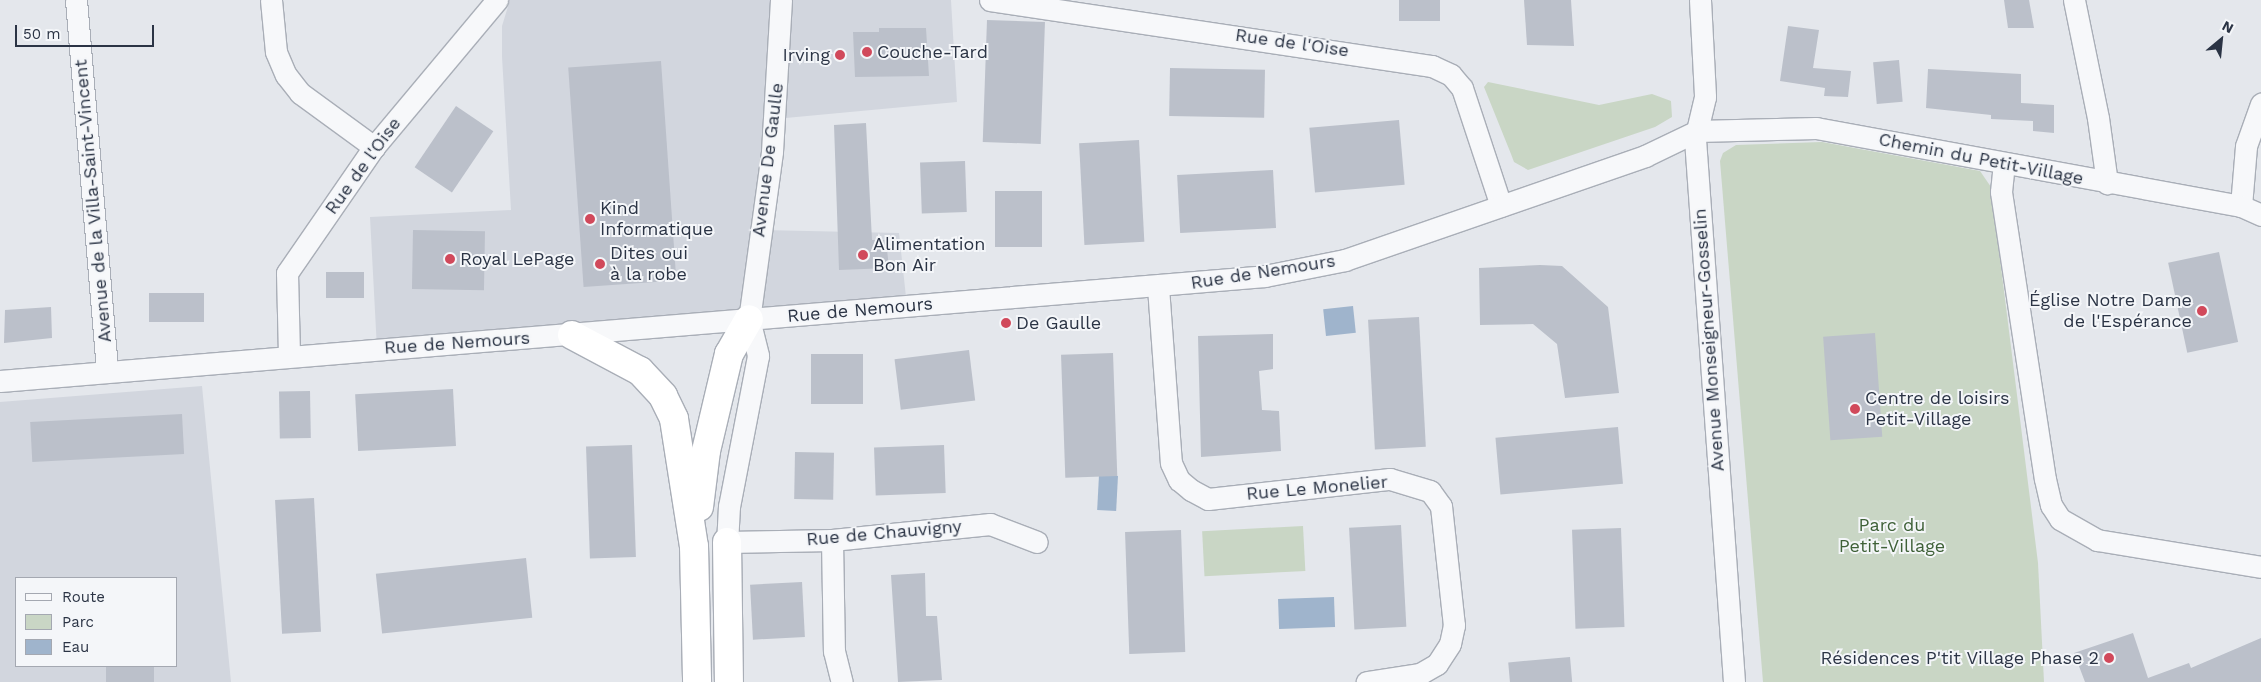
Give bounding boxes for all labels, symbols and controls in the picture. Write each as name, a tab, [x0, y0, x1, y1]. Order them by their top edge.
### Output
scale bar	[18, 15, 156, 47]
north arrow	[2196, 15, 2246, 65]
text: N	[2220, 17, 2236, 36]
street label: Rue de l'Oise	[1234, 24, 1350, 62]
text: 50 m	[23, 25, 60, 43]
place label: Couche-Tard	[877, 41, 988, 63]
place label: Irving	[783, 44, 830, 66]
marker: Couche-Tard	[861, 46, 873, 58]
marker: Irving	[834, 49, 846, 61]
street label: Avenue de la Villa-Saint-Vincent	[70, 58, 116, 344]
street label: Avenue De Gaulle	[748, 82, 788, 238]
street label: Rue de l'Oise	[321, 113, 405, 219]
street label: Chemin du Petit-Village	[1877, 129, 2085, 189]
place label: Kind Informatique	[600, 198, 713, 240]
street label: Avenue Monseigneur-Gosselin	[1689, 208, 1729, 472]
marker: Kind Informatique	[584, 213, 596, 225]
place label: Alimentation Bon Air	[873, 234, 985, 276]
place label: Dites oui à la robe	[610, 243, 688, 286]
place label: Royal LePage	[460, 248, 575, 270]
marker: Alimentation Bon Air	[857, 249, 869, 261]
street label: Rue de Nemours	[1189, 250, 1337, 294]
marker: Royal LePage	[444, 253, 456, 265]
marker: Dites oui à la robe	[594, 258, 606, 270]
place label: Église Notre Dame de l'Espérance	[2029, 290, 2192, 332]
street label: Rue de Nemours	[786, 293, 934, 327]
marker: Église Notre Dame de l'Espérance	[2196, 305, 2208, 317]
place label: De Gaulle	[1016, 312, 1101, 334]
marker: De Gaulle	[1000, 317, 1012, 329]
street label: Rue de Nemours	[383, 327, 531, 359]
place label: Centre de loisirs Petit-Village	[1865, 388, 2010, 430]
marker: Centre de loisirs Petit-Village	[1849, 403, 1861, 415]
street label: Rue Le Monelier	[1245, 471, 1389, 505]
street label: Rue de Chauvigny	[805, 515, 963, 551]
park label: Parc du Petit-Village	[1839, 515, 1945, 558]
legend	[15, 577, 178, 667]
text: Route	[62, 588, 105, 606]
text: Parc	[62, 613, 94, 631]
text: Eau	[62, 638, 89, 656]
place label: Résidences P'tit Village Phase 2	[1820, 647, 2099, 669]
marker: Résidences P'tit Village Phase 2	[2103, 652, 2115, 664]

